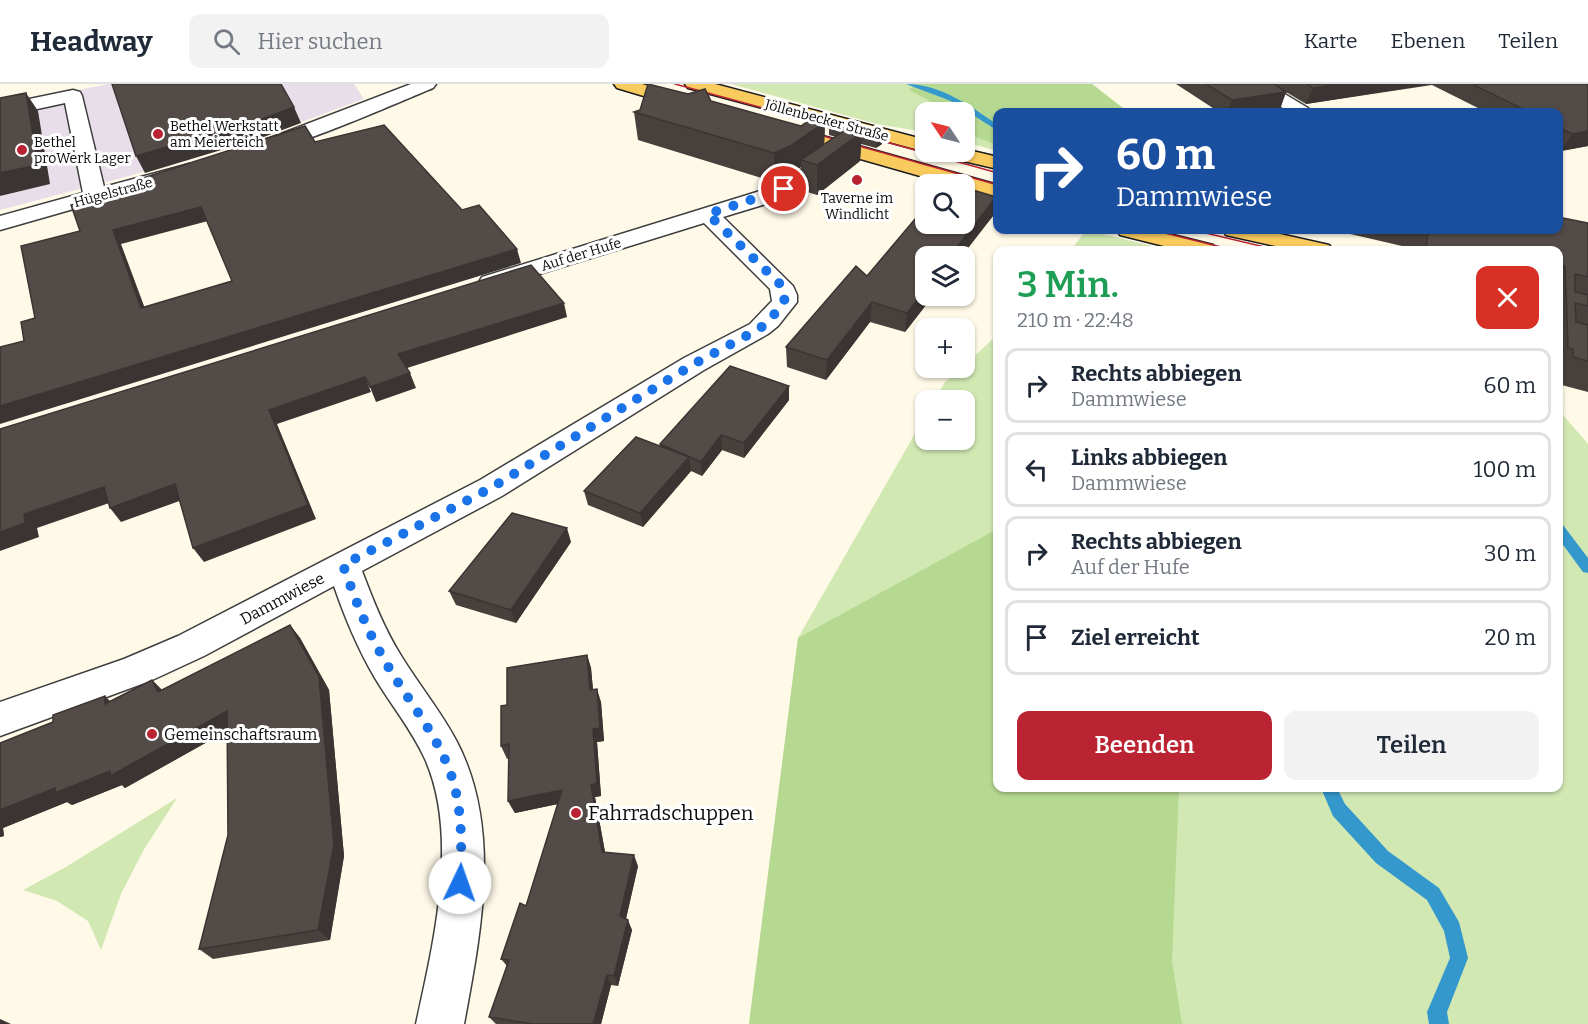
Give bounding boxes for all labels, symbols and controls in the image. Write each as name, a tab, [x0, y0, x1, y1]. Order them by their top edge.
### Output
search box	[189, 14, 609, 68]
text: Headway	[30, 25, 153, 58]
icon: search	[210, 25, 243, 58]
text: Hier suchen	[258, 28, 382, 55]
text: Karte	[1304, 28, 1357, 54]
text: Ebenen	[1390, 28, 1465, 54]
text: Teilen	[1498, 28, 1558, 54]
street label: Jöllenbecker Straße	[762, 96, 890, 145]
north arrow	[915, 102, 975, 162]
map controls	[915, 102, 975, 450]
place label: Bethel Werkstatt am Meierteich	[170, 118, 278, 151]
marker: Bethel Werkstatt am Meierteich	[151, 127, 165, 141]
text: 60 m	[1116, 130, 1215, 180]
icon: right	[1017, 132, 1095, 210]
place label: Bethel proWerk Lager	[34, 134, 131, 167]
marker: Bethel proWerk Lager	[15, 143, 29, 157]
pin	[758, 163, 809, 214]
icon: arrive	[767, 172, 800, 205]
marker: Taverne im Windlicht	[850, 173, 864, 187]
street label: Hügelstraße	[72, 174, 154, 211]
button: search	[915, 174, 975, 234]
text: Dammwiese	[1116, 181, 1272, 213]
place label: Taverne im Windlicht	[821, 190, 894, 223]
street label: Auf der Hufe	[539, 234, 623, 275]
button: layers	[915, 246, 975, 306]
text: 3 Min.	[1017, 263, 1119, 307]
button: close	[1476, 266, 1539, 329]
text: 210 m · 22:48	[1017, 308, 1134, 332]
button: +	[915, 318, 975, 378]
text: Rechts abbiegen	[1071, 360, 1242, 387]
icon: right	[1020, 369, 1053, 402]
text: 60 m	[1484, 372, 1536, 399]
text: Dammwiese	[1071, 387, 1187, 411]
button: −	[915, 390, 975, 450]
text: Links abbiegen	[1071, 444, 1228, 471]
icon: left	[1020, 453, 1053, 486]
text: 100 m	[1473, 456, 1536, 483]
text: Dammwiese	[1071, 471, 1187, 495]
text: Rechts abbiegen	[1071, 528, 1242, 555]
icon: right	[1020, 537, 1053, 570]
text: 30 m	[1484, 540, 1536, 567]
text: Auf der Hufe	[1071, 555, 1190, 579]
street label: Dammwiese	[237, 568, 328, 629]
icon: arrive	[1020, 621, 1053, 654]
text: Ziel erreicht	[1071, 624, 1200, 651]
text: 20 m	[1485, 624, 1536, 651]
button: Beenden	[1017, 711, 1272, 780]
button: Teilen	[1284, 711, 1539, 780]
place label: Gemeinschaftsraum	[164, 725, 317, 744]
marker: Gemeinschaftsraum	[145, 727, 159, 741]
place label: Fahrradschuppen	[588, 801, 754, 825]
marker: Fahrradschuppen	[569, 806, 583, 820]
position arrow	[428, 851, 492, 915]

